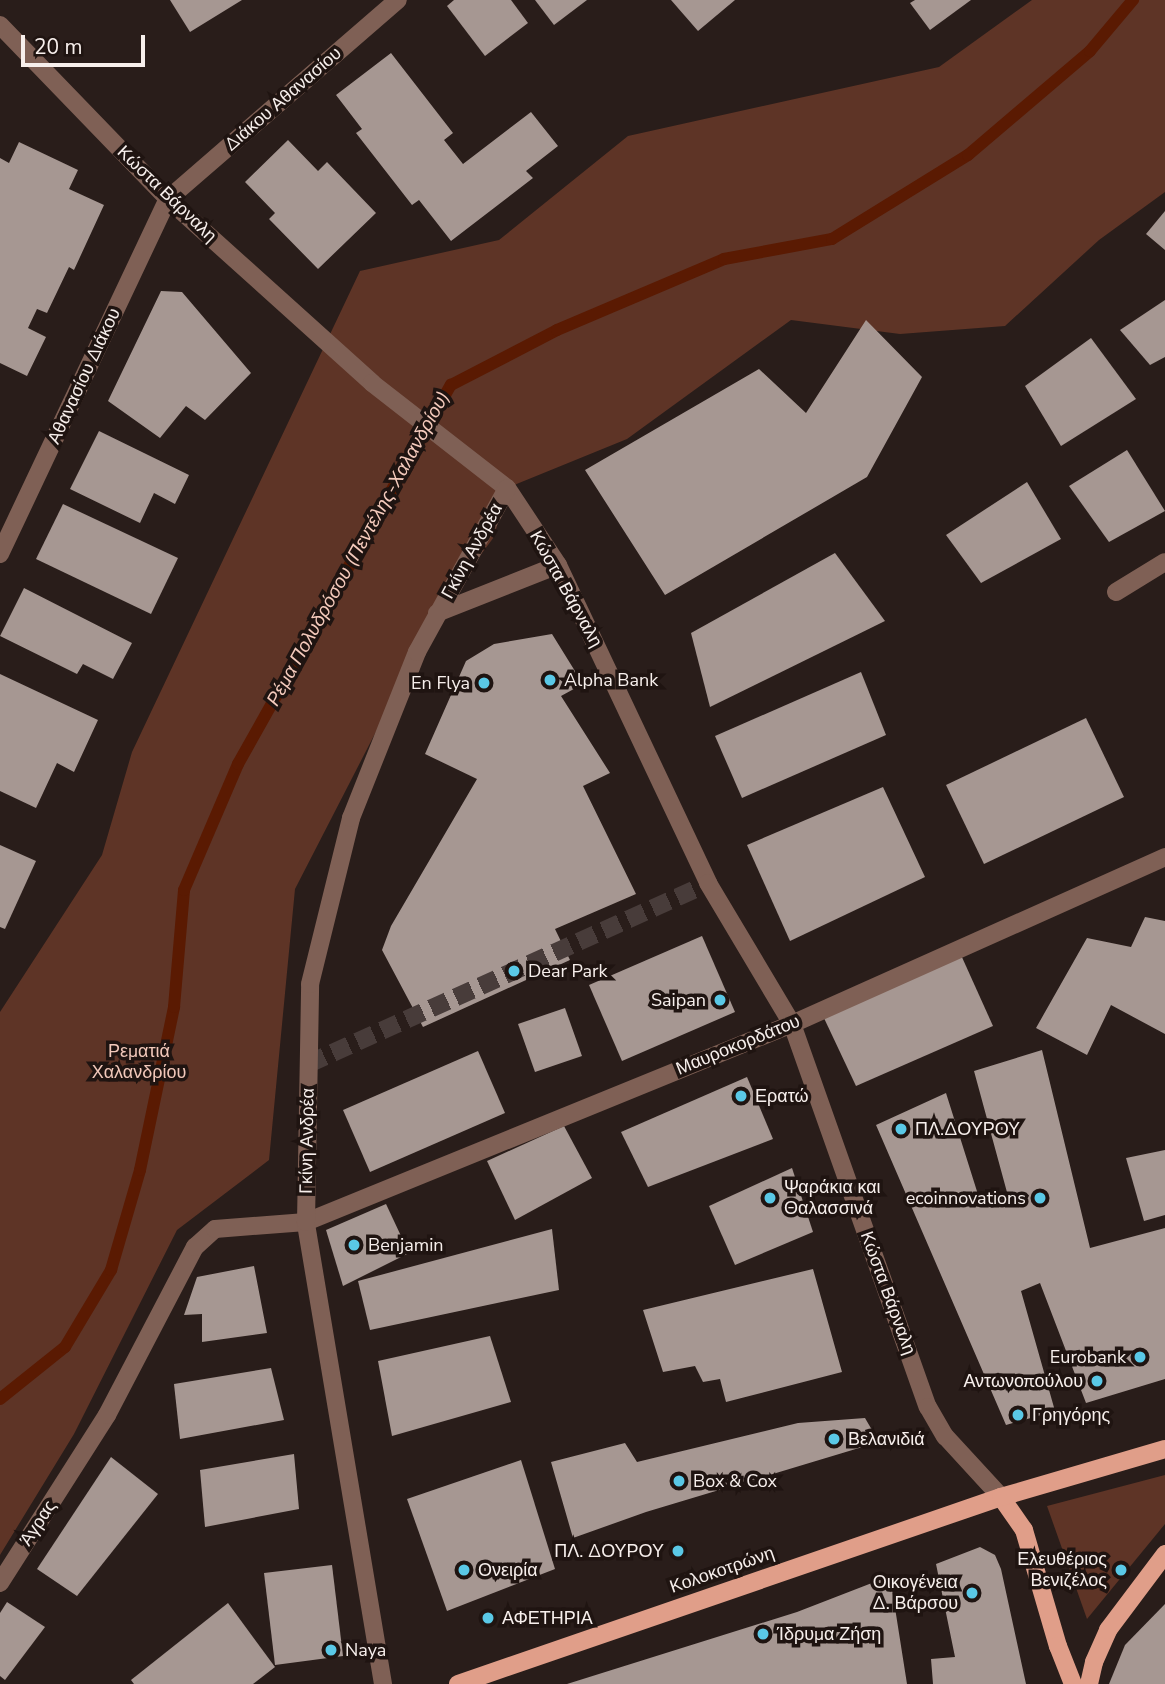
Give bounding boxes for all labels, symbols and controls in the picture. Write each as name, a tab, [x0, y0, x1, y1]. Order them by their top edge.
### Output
scale bar	[24, 21, 149, 65]
text: 20 m	[34, 33, 83, 61]
street label: Διάκου Αθανασίου	[220, 42, 346, 156]
street label: Κώστα Βάρναλη	[113, 141, 221, 247]
street label: Αθανασίου Διάκου	[43, 305, 125, 447]
water label: Ρέμα Πολυδρόσου (Πεντέλης-Χαλανδρίου)	[263, 388, 455, 710]
street label: Γκίνη Ανδρέα	[437, 499, 507, 603]
street label: Κώστα Βάρναλη	[525, 527, 607, 651]
place label: Alpha Bank	[564, 669, 658, 691]
place label: En Flya	[411, 672, 470, 694]
marker: Alpha Bank	[542, 672, 558, 688]
marker: En Flya	[476, 675, 492, 691]
place label: Dear Park	[528, 960, 607, 982]
marker: Dear Park	[506, 963, 522, 979]
place label: Saipan	[651, 989, 706, 1011]
marker: Saipan	[712, 992, 728, 1008]
street label: Μαυροκορδάτου	[673, 1010, 803, 1080]
park label: Ρεματιά Χαλανδρίου	[92, 1041, 186, 1084]
place label: Ερατώ	[755, 1085, 809, 1107]
street label: Γκίνη Ανδρέα	[295, 1088, 319, 1194]
marker: Ερατώ	[733, 1088, 749, 1104]
place label: ΠΛ.ΔΟΥΡΟΥ	[915, 1118, 1020, 1140]
marker: ΠΛ.ΔΟΥΡΟΥ	[893, 1121, 909, 1137]
place label: Ψαράκια και Θαλασσινά	[784, 1177, 881, 1220]
place label: ecoinnovations	[906, 1187, 1026, 1209]
marker: Ψαράκια και Θαλασσινά	[762, 1190, 778, 1206]
marker: ecoinnovations	[1032, 1190, 1048, 1206]
street label: Κώστα Βάρναλη	[856, 1228, 920, 1358]
place label: Benjamin	[368, 1234, 444, 1256]
marker: Benjamin	[346, 1237, 362, 1253]
place label: Eurobank	[1050, 1346, 1126, 1368]
marker: Eurobank	[1132, 1349, 1148, 1365]
place label: Αντωνοπούλου	[963, 1370, 1083, 1392]
marker: Αντωνοπούλου	[1089, 1373, 1105, 1389]
place label: Γρηγόρης	[1032, 1404, 1110, 1426]
marker: Γρηγόρης	[1010, 1407, 1026, 1423]
place label: Βελανιδιά	[848, 1428, 925, 1450]
marker: Βελανιδιά	[826, 1431, 842, 1447]
place label: Box & Cox	[693, 1470, 777, 1492]
marker: Box & Cox	[671, 1473, 687, 1489]
street label: Άγρας	[15, 1496, 61, 1550]
place label: ΠΛ. ΔΟΥΡΟΥ	[554, 1540, 664, 1562]
street label: Κολοκοτρώνη	[667, 1542, 777, 1598]
marker: ΠΛ. ΔΟΥΡΟΥ	[670, 1543, 686, 1559]
place label: Ελευθέριος Βενιζέλος	[1017, 1549, 1107, 1592]
place label: Ονειρία	[478, 1559, 538, 1581]
marker: Ονειρία	[456, 1562, 472, 1578]
marker: Ελευθέριος Βενιζέλος	[1113, 1562, 1129, 1578]
place label: Οικογένεια Δ. Βάρσου	[873, 1572, 958, 1614]
marker: Οικογένεια Δ. Βάρσου	[964, 1585, 980, 1601]
place label: ΑΦΕΤΗΡΙΑ	[502, 1607, 593, 1629]
marker: ΑΦΕΤΗΡΙΑ	[480, 1610, 496, 1626]
place label: Ίδρυμα Ζήση	[777, 1623, 881, 1645]
marker: Ίδρυμα Ζήση	[755, 1626, 771, 1642]
place label: Naya	[345, 1639, 386, 1661]
marker: Naya	[323, 1642, 339, 1658]

